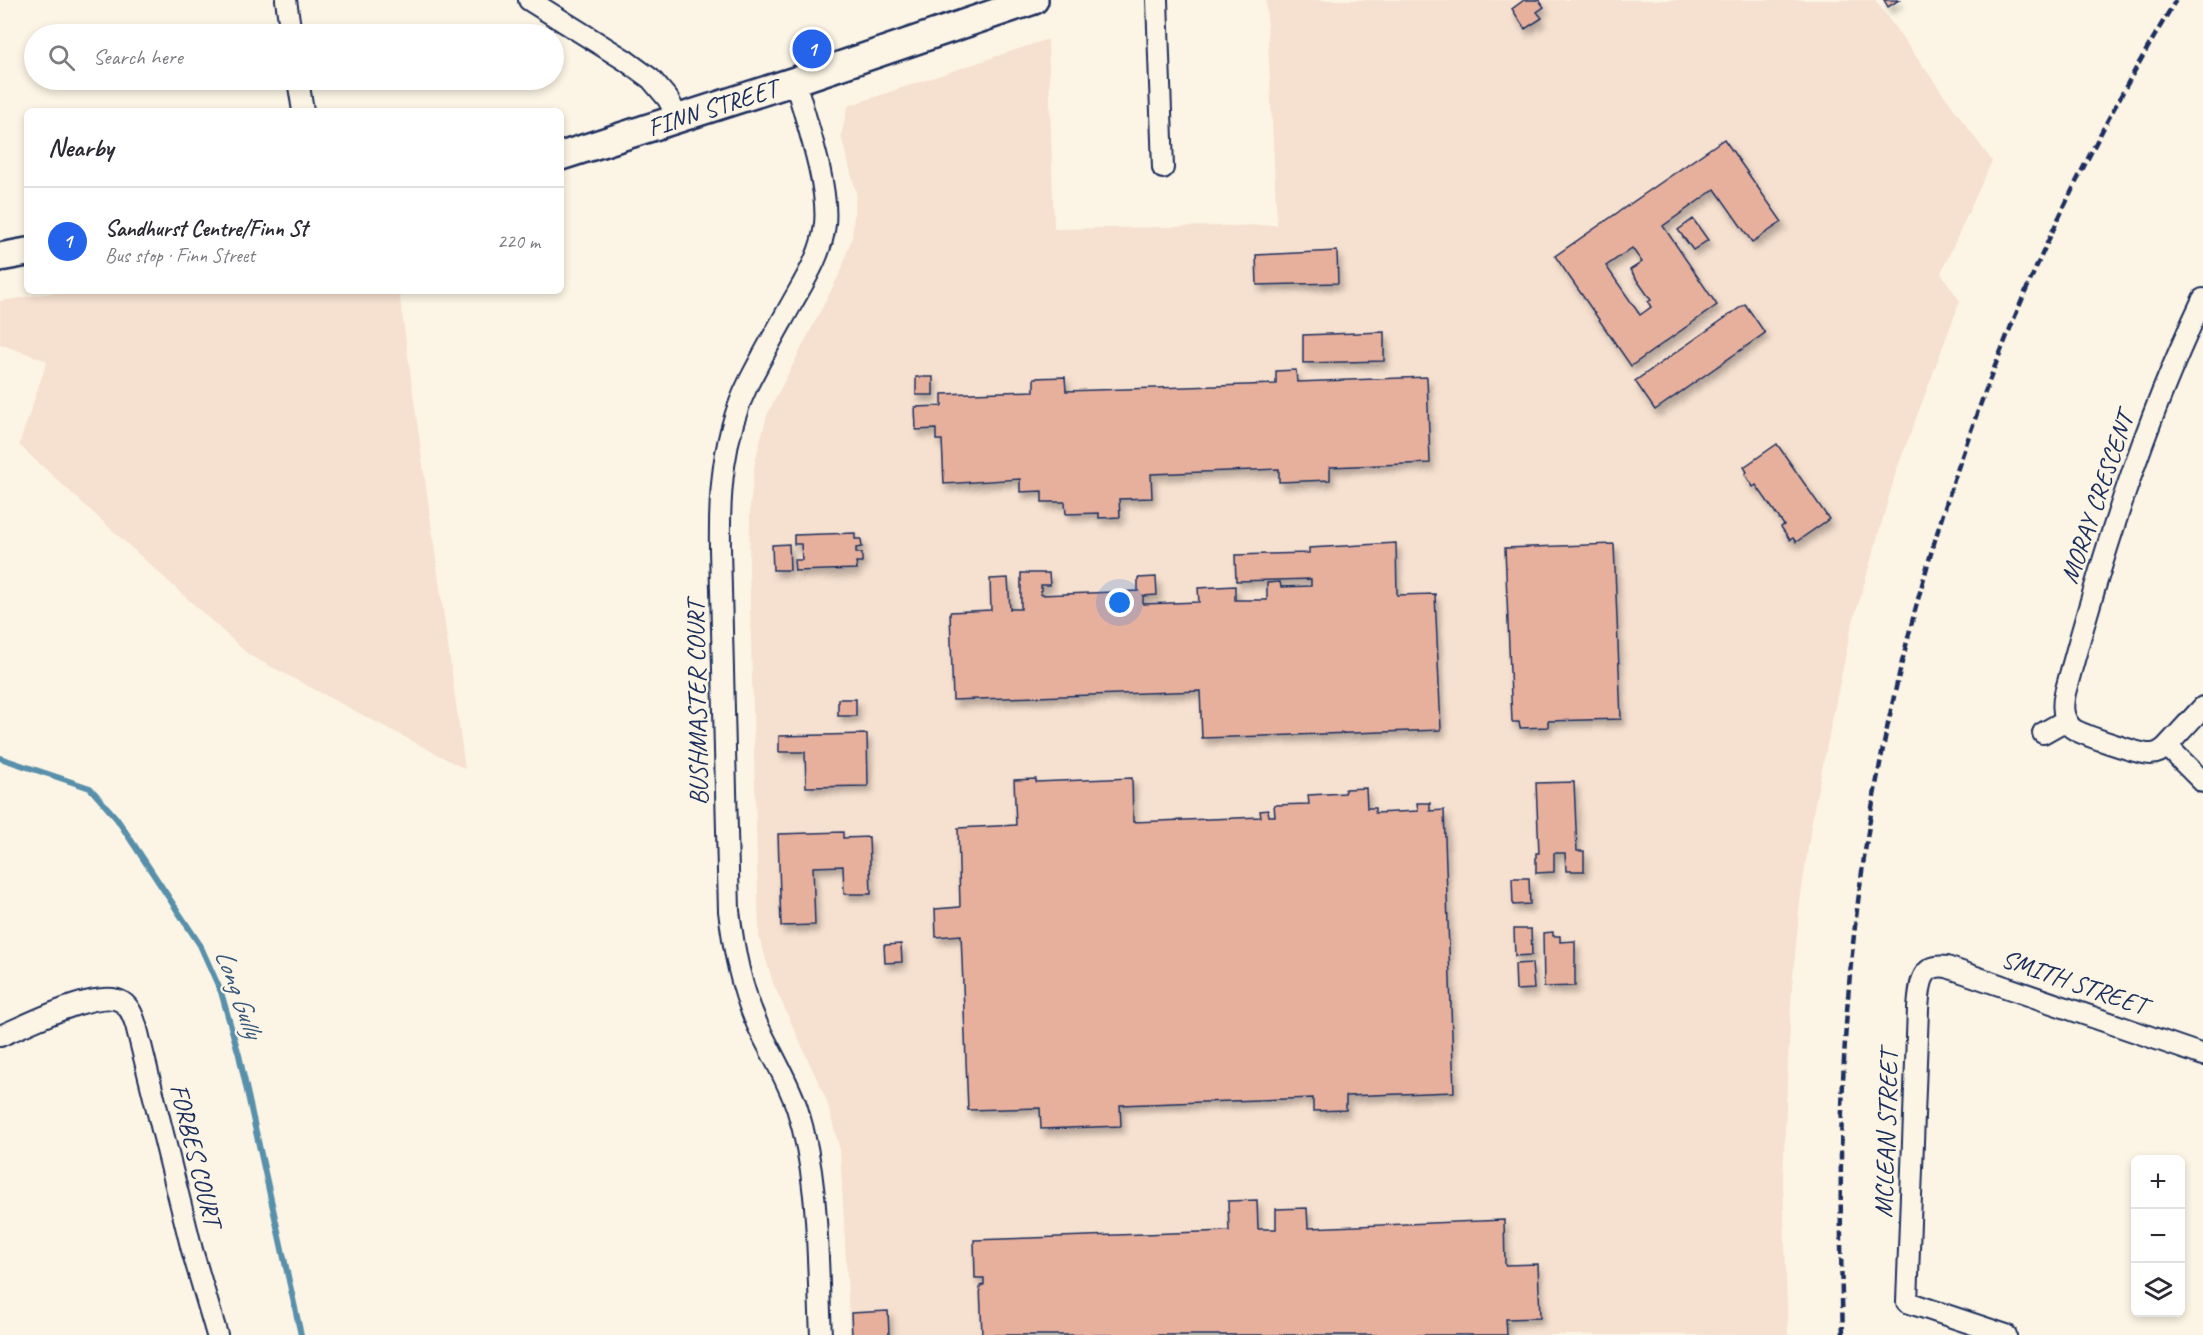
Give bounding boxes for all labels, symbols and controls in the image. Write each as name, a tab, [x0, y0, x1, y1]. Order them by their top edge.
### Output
search box	[24, 24, 564, 90]
pin: 1	[792, 26, 832, 72]
icon: search	[45, 41, 78, 74]
text: Search here	[93, 43, 183, 71]
street label: FINN STREET	[643, 70, 787, 144]
text: Nearby	[48, 131, 113, 164]
text: Sandhurst Centre/Finn St	[105, 215, 307, 243]
text: 1	[63, 229, 72, 254]
text: 220 m	[497, 229, 540, 254]
text: Bus stop · Finn Street	[105, 243, 255, 268]
street label: MORAY CRESCENT	[2052, 402, 2144, 588]
your location	[1105, 588, 1134, 617]
street label: BUSHMASTER COURT	[679, 595, 715, 806]
street label: SMITH STREET	[1997, 942, 2157, 1024]
water label: Long Gully	[207, 944, 272, 1046]
street label: MCLEAN STREET	[1867, 1044, 1906, 1218]
street label: FORBES COURT	[162, 1080, 231, 1235]
map controls	[2131, 1155, 2185, 1317]
button: +	[2131, 1155, 2185, 1209]
button: −	[2131, 1209, 2185, 1263]
button: layers	[2131, 1263, 2185, 1317]

